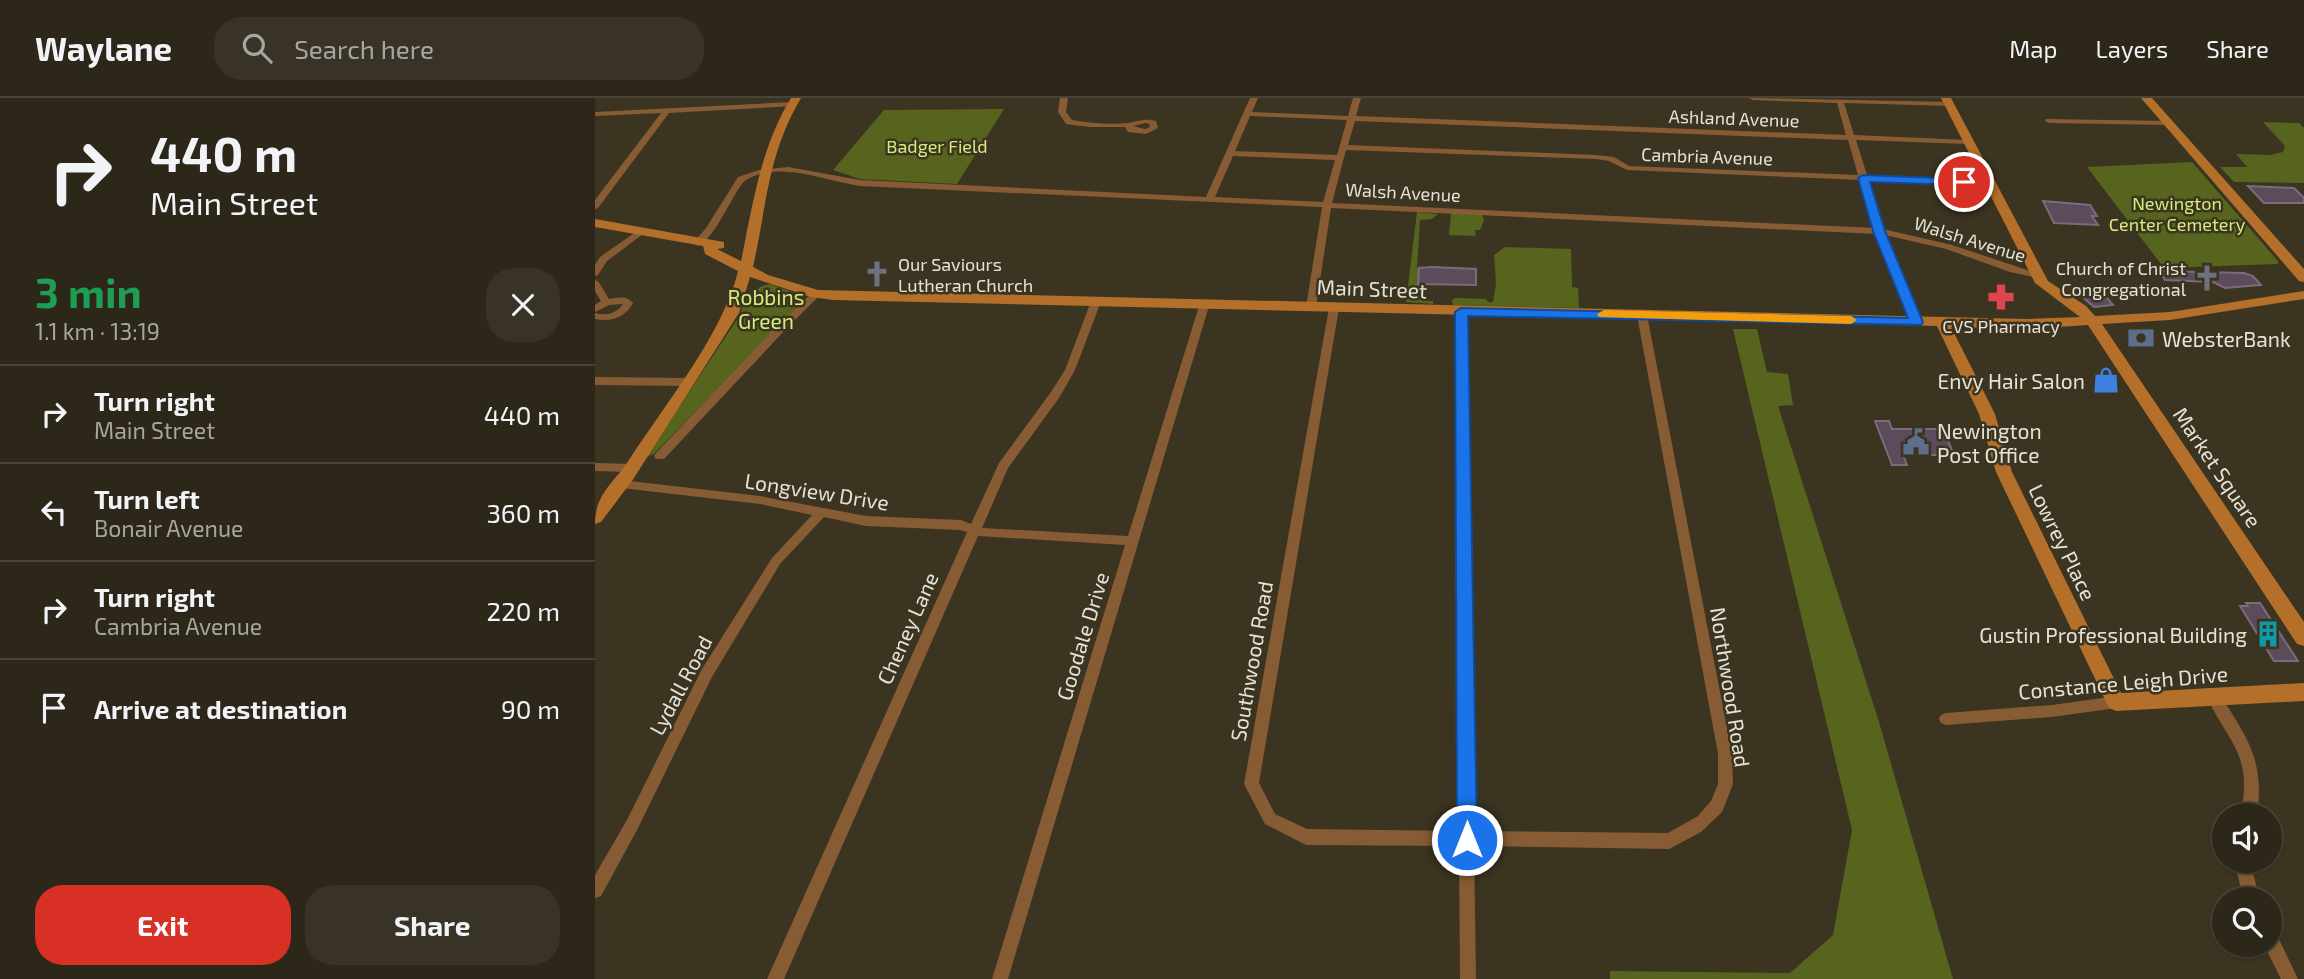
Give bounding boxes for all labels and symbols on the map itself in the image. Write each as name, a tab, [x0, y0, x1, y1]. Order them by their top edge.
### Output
street label: Ashland Avenue	[1668, 105, 1800, 131]
park label: Badger Field	[886, 135, 988, 157]
street label: Cambria Avenue	[1641, 143, 1773, 169]
pin	[1934, 152, 1994, 212]
street label: Walsh Avenue	[1345, 178, 1461, 206]
park label: Newington Center Cemetery	[2109, 192, 2246, 235]
street label: Walsh Avenue	[1912, 212, 2028, 266]
place label: Our Saviours Lutheran Church	[898, 253, 1033, 296]
place label: Church of Christ Congregational	[2056, 257, 2187, 300]
church icon: Our Saviours Lutheran Church	[862, 259, 892, 289]
church icon: Church of Christ Congregational	[2192, 263, 2222, 293]
street label: Main Street	[1316, 274, 1428, 302]
pharmacy icon: CVS Pharmacy	[1986, 282, 2016, 312]
park label: Robbins Green	[728, 284, 804, 333]
place label: CVS Pharmacy	[1942, 315, 2060, 337]
bank icon: WebsterBank	[2126, 323, 2156, 353]
place label: WebsterBank	[2162, 326, 2291, 351]
shop icon: Envy Hair Salon	[2091, 365, 2121, 395]
place label: Envy Hair Salon	[1937, 368, 2085, 393]
street label: Market Square	[2169, 402, 2267, 532]
place label: Newington Post Office	[1937, 418, 2042, 467]
public building icon: Newington Post Office	[1901, 427, 1931, 457]
street label: Longview Drive	[743, 467, 891, 515]
street label: Lowrey Place	[2024, 480, 2102, 604]
street label: Cheney Lane	[871, 568, 943, 688]
street label: Goodale Drive	[1051, 569, 1113, 703]
street label: Southwood Road	[1225, 579, 1277, 743]
street label: Northwood Road	[1706, 605, 1756, 769]
building icon: Gustin Professional Building	[2253, 619, 2283, 649]
place label: Gustin Professional Building	[1979, 622, 2247, 647]
street label: Lydall Road	[643, 631, 717, 739]
street label: Constance Leigh Drive	[2017, 660, 2229, 704]
position arrow	[1430, 803, 1504, 877]

